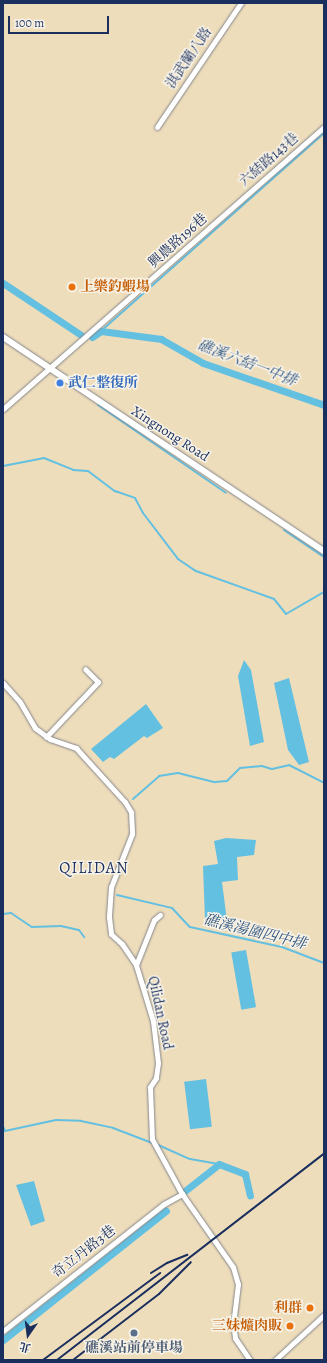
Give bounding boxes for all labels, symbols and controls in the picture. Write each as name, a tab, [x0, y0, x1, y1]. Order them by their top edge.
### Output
scale bar	[10, 8, 111, 34]
text: 100 m	[15, 15, 44, 31]
street label: 淇武蘭八路	[162, 24, 216, 92]
street label: 六結路143巷	[236, 130, 302, 190]
street label: 興農路196巷	[145, 210, 211, 272]
place label: 上樂釣蝦場	[80, 279, 150, 295]
marker: 上樂釣蝦場	[67, 282, 77, 292]
water label: 礁溪六結一中排	[195, 336, 299, 390]
place label: 武仁整復所	[68, 375, 138, 391]
marker: 武仁整復所	[55, 378, 65, 388]
street label: Xingnong Road	[128, 403, 212, 465]
district label: QILIDAN	[59, 858, 129, 878]
water label: 礁溪湯圍四中排	[202, 911, 308, 953]
street label: Qilidan Road	[144, 975, 176, 1051]
street label: 奇立丹路3巷	[49, 1222, 119, 1282]
place label: 利群	[274, 1300, 302, 1316]
marker: 利群	[305, 1303, 315, 1313]
north arrow	[8, 1315, 48, 1355]
place label: 三妹爌肉販	[212, 1318, 282, 1334]
marker: 三妹爌肉販	[285, 1321, 295, 1331]
marker: 礁溪站前停車場	[129, 1328, 139, 1338]
text: 北	[18, 1339, 32, 1356]
place label: 礁溪站前停車場	[85, 1340, 183, 1356]

